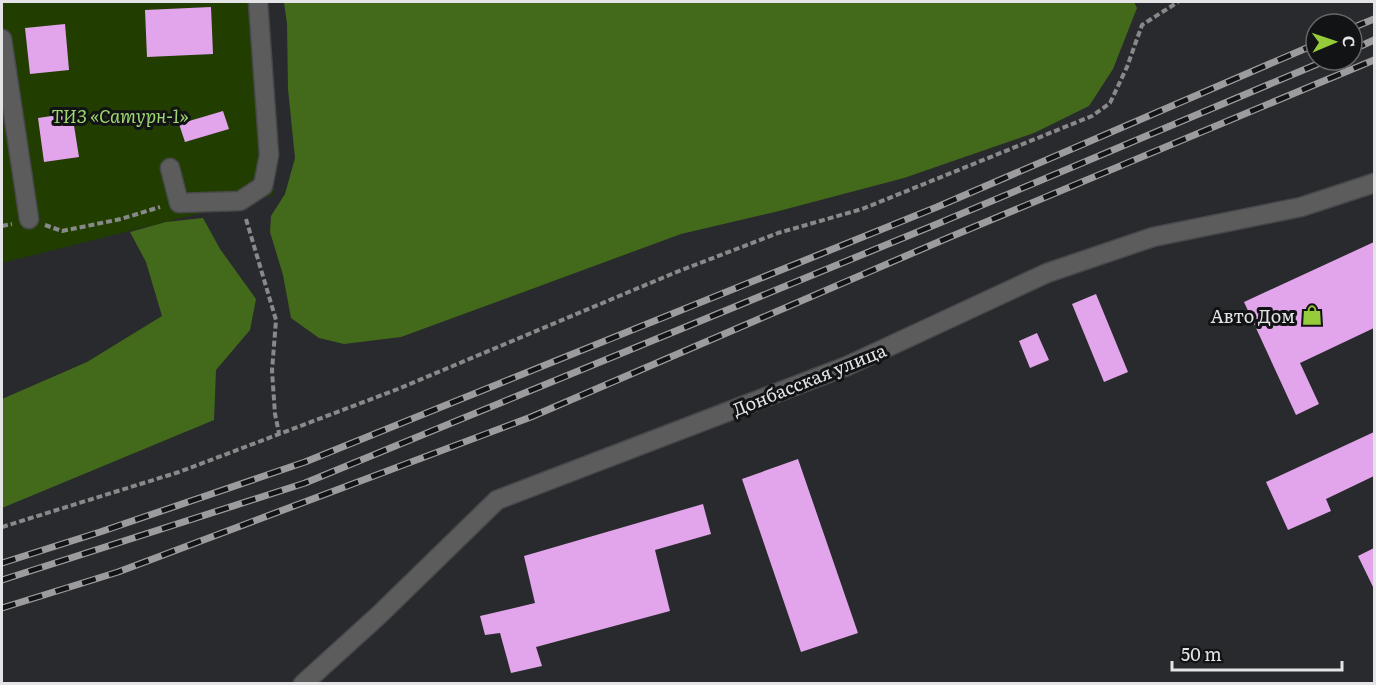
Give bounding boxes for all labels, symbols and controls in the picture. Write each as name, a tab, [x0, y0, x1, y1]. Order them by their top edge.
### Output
north arrow	[1304, 12, 1364, 72]
text: С	[1338, 35, 1362, 48]
park label: ТИЗ «Сатурн-1»	[52, 102, 188, 129]
place label: Авто Дом	[1210, 302, 1295, 329]
shop icon: Авто Дом	[1300, 303, 1324, 327]
street label: Донбасская улица	[728, 336, 890, 422]
scale bar	[1172, 634, 1342, 672]
text: 50 m	[1181, 640, 1222, 667]

